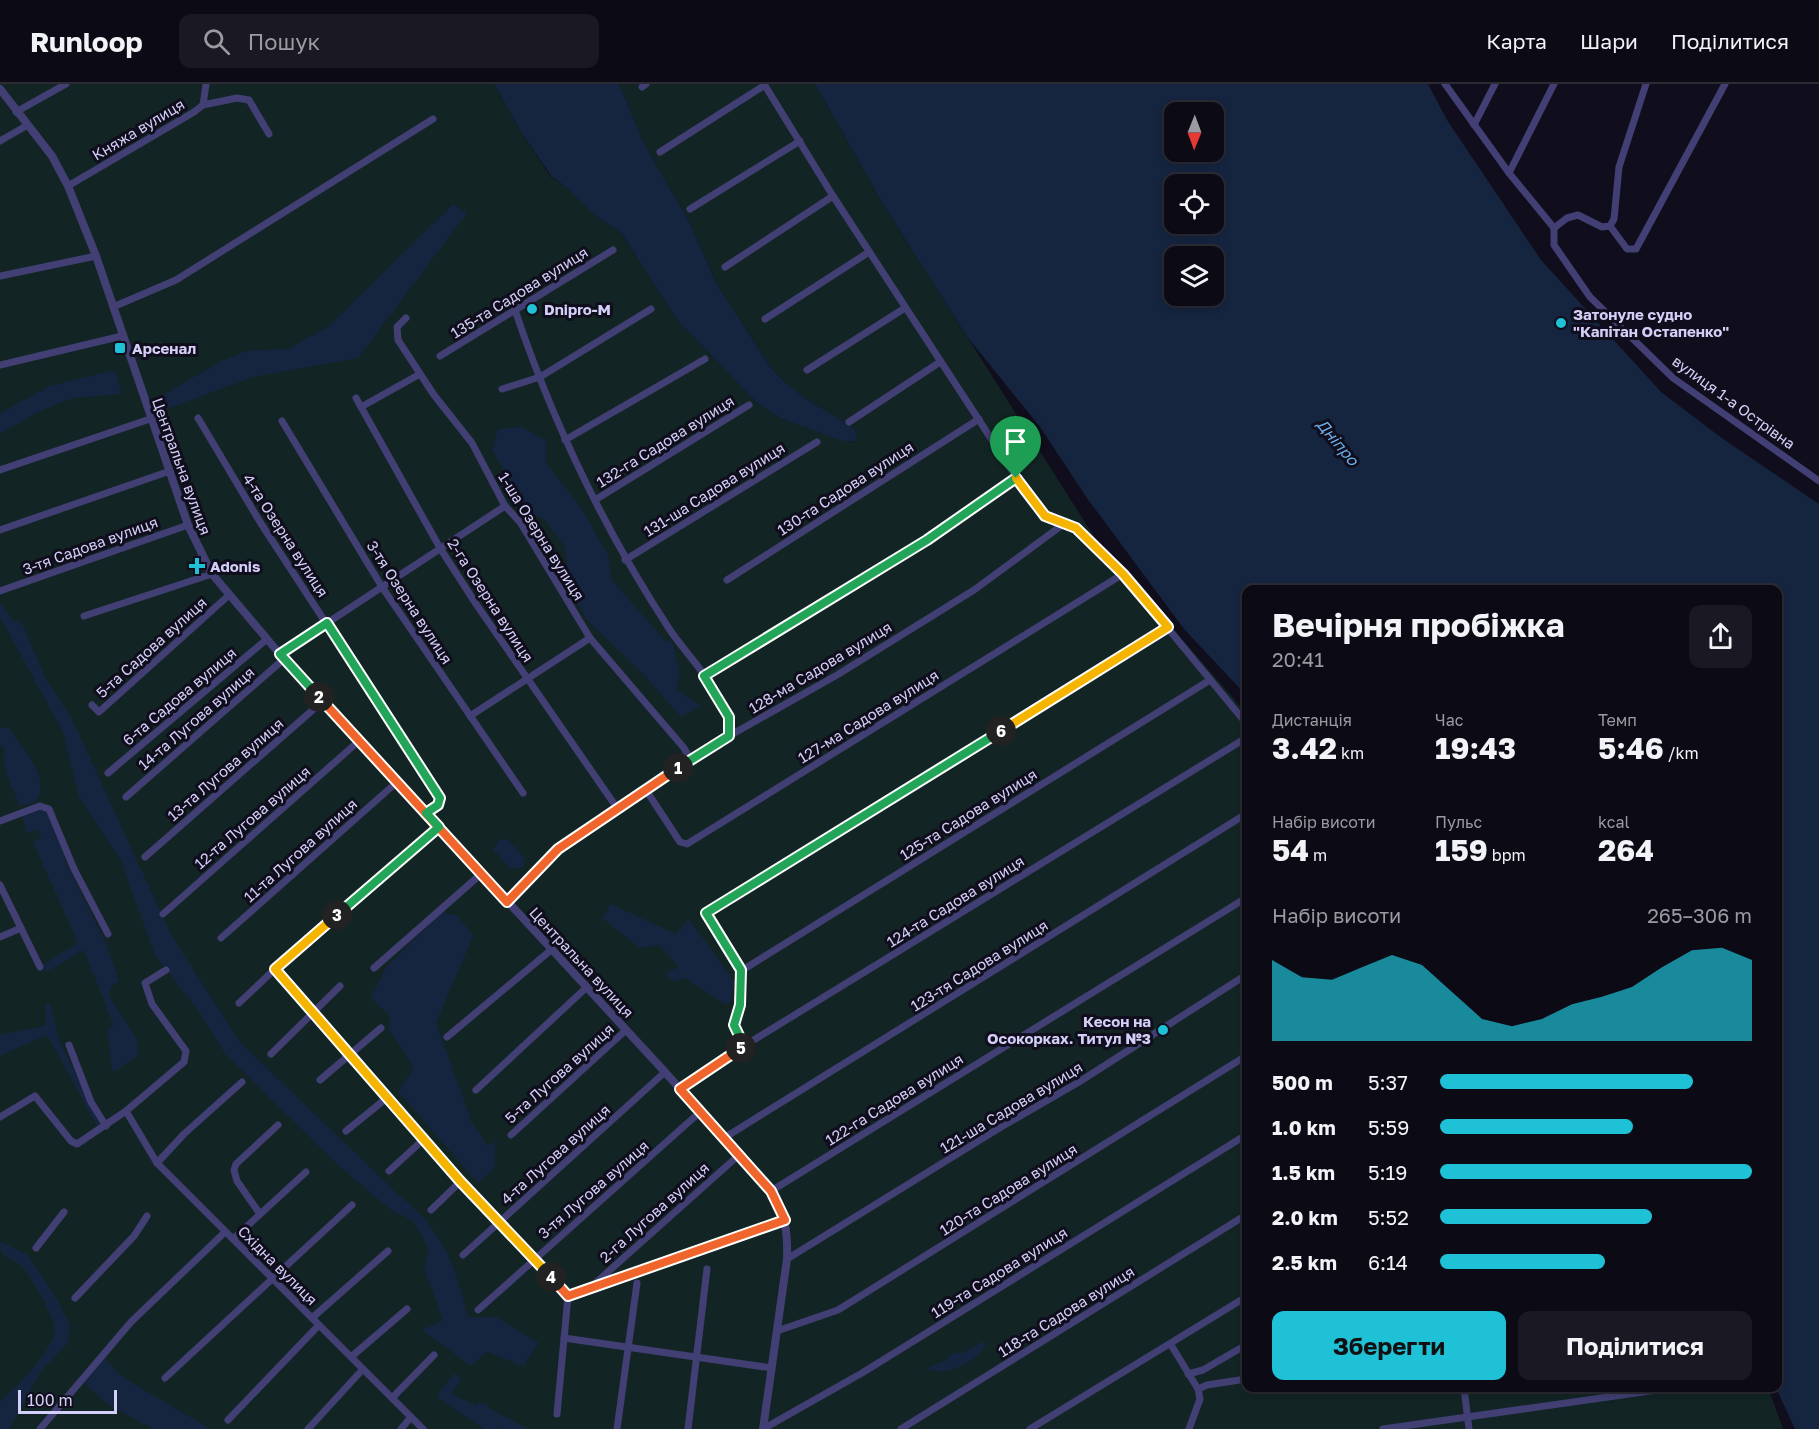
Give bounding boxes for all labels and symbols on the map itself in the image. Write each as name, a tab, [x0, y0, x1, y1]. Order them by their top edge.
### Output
street label: Княжа вулиця	[89, 94, 187, 164]
north arrow	[1164, 102, 1224, 162]
street label: 135-та Садова вулиця	[447, 242, 591, 342]
place label: Dnipro-M	[544, 300, 611, 318]
marker: Dnipro-M	[525, 302, 539, 316]
place label: Затонуле судно "Капітан Остапенко"	[1573, 305, 1729, 340]
marker: Затонуле судно "Капітан Остапенко"	[1554, 316, 1568, 330]
place label: Арсенал	[132, 339, 196, 357]
marker: Арсенал	[113, 341, 127, 355]
street label: вулиця 1-а Острівна	[1669, 351, 1799, 453]
street label: 132-га Садова вулиця	[593, 391, 737, 491]
street label: Центральна вулиця	[149, 395, 215, 537]
water label: Дніпро	[1312, 414, 1364, 470]
pin	[990, 416, 1041, 478]
street label: 130-та Садова вулиця	[774, 437, 916, 539]
street label: 131-ша Садова вулиця	[640, 438, 788, 540]
street label: 1-ша Озерна вулиця	[495, 469, 589, 603]
street label: 4-та Озерна вулиця	[239, 470, 333, 600]
street label: 3-тя Садова вулиця	[20, 512, 160, 578]
street label: 2-га Озерна вулиця	[444, 535, 538, 665]
street label: 3-тя Озерна вулиця	[363, 537, 457, 667]
marker: Adonis	[188, 557, 206, 575]
place label: Adonis	[210, 557, 260, 575]
street label: 5-та Садова вулиця	[92, 593, 210, 701]
street label: 128-ма Садова вулиця	[745, 617, 895, 717]
street label: 6-та Садова вулиця	[119, 643, 239, 749]
street label: 14-та Лугова вулиця	[134, 663, 258, 773]
street label: 127-ма Садова вулиця	[794, 665, 942, 767]
pin: 2	[304, 682, 334, 712]
street label: 13-та Лугова вулиця	[163, 714, 287, 824]
pin: 6	[986, 716, 1016, 746]
pin: 1	[663, 753, 693, 783]
street label: 12-та Лугова вулиця	[190, 762, 314, 872]
street label: 125-та Садова вулиця	[896, 764, 1040, 864]
street label: 11-та Лугова вулиця	[240, 794, 360, 906]
street label: 124-та Садова вулиця	[883, 851, 1027, 951]
pin: 3	[322, 900, 352, 930]
street label: Центральна вулиця	[526, 903, 638, 1021]
street label: 123-тя Садова вулиця	[907, 915, 1051, 1015]
place label: Кесон на Осокорках. Титул №3	[987, 1012, 1151, 1047]
street label: 5-та Лугова вулиця	[501, 1019, 617, 1127]
marker: Кесон на Осокорках. Титул №3	[1156, 1023, 1170, 1037]
pin: 5	[726, 1033, 756, 1063]
street label: 122-га Садова вулиця	[822, 1049, 966, 1149]
street label: 121-ша Садова вулиця	[937, 1057, 1085, 1157]
street label: 4-та Лугова вулиця	[497, 1100, 613, 1208]
street label: 3-тя Лугова вулиця	[534, 1136, 652, 1242]
street label: 120-та Садова вулиця	[936, 1139, 1080, 1239]
street label: 2-га Лугова вулиця	[596, 1158, 712, 1266]
street label: Східна вулиця	[235, 1222, 321, 1308]
street label: 119-та Садова вулиця	[928, 1223, 1070, 1321]
pin: 4	[536, 1262, 566, 1292]
street label: 118-та Садова вулиця	[995, 1262, 1137, 1360]
scale bar	[18, 1387, 117, 1414]

